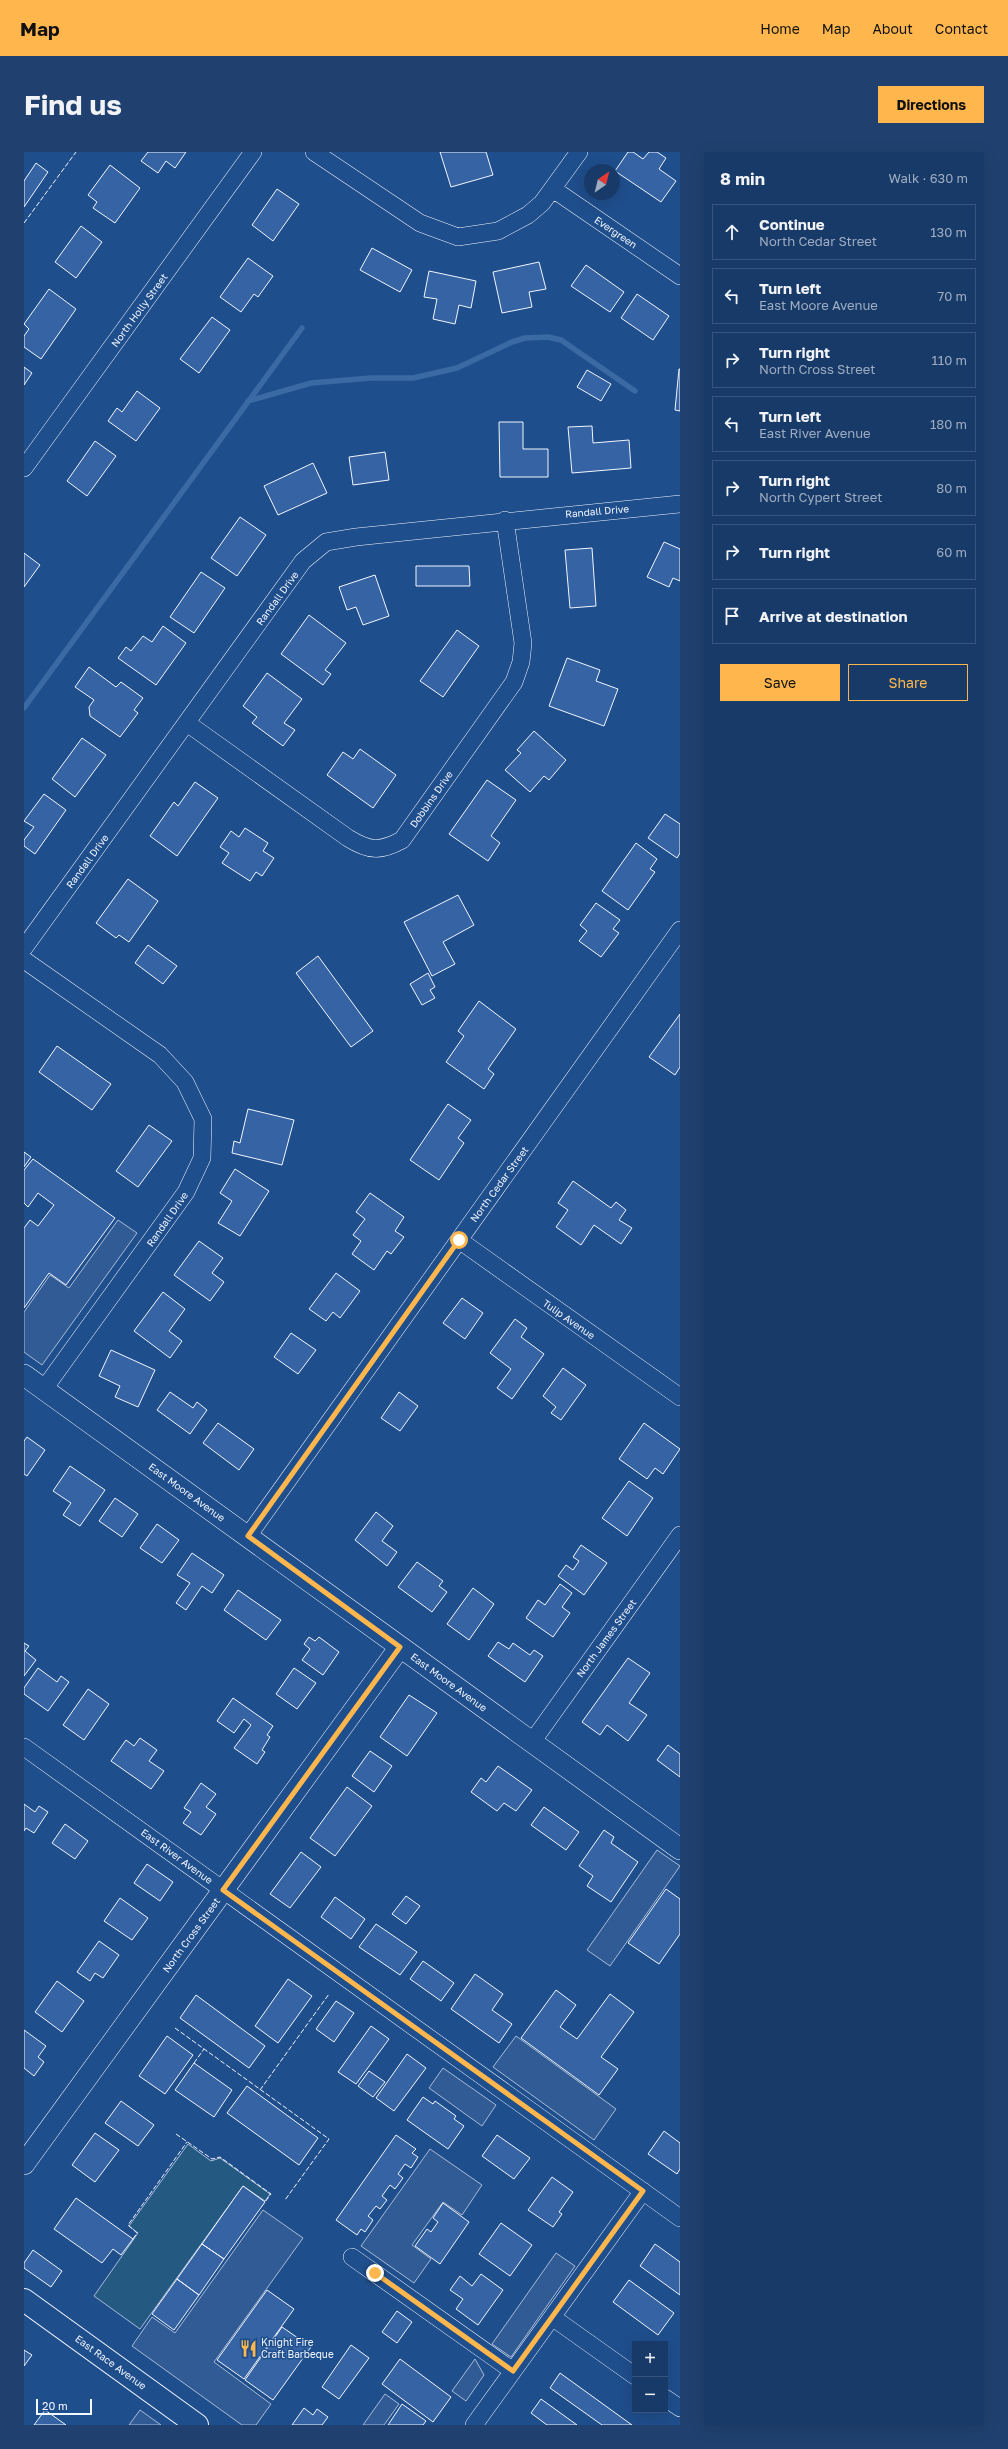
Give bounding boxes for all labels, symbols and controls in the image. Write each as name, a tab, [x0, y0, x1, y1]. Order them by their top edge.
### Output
text: Map	[20, 17, 60, 40]
text: Home	[760, 20, 800, 37]
text: Map	[822, 20, 850, 37]
text: About	[872, 20, 913, 37]
text: Contact	[935, 20, 988, 37]
button: Directions	[878, 86, 984, 123]
text: Find us	[24, 88, 122, 121]
north arrow	[584, 164, 620, 200]
text: 8 min	[720, 168, 765, 189]
text: Walk · 630 m	[889, 170, 968, 186]
street label: Evergreen	[592, 213, 640, 251]
text: Continue	[759, 215, 825, 233]
icon: ahead	[721, 221, 743, 243]
text: 130 m	[930, 224, 967, 240]
text: North Cedar Street	[759, 233, 877, 249]
street label: North Holly Street	[108, 271, 170, 349]
text: Turn left	[759, 279, 821, 297]
icon: left	[721, 285, 743, 307]
text: 70 m	[937, 288, 967, 304]
text: East Moore Avenue	[759, 297, 878, 313]
text: Turn right	[759, 343, 830, 361]
icon: right	[721, 349, 743, 371]
text: 110 m	[932, 352, 967, 368]
text: North Cross Street	[759, 361, 876, 377]
text: Turn left	[759, 407, 821, 425]
icon: left	[721, 413, 743, 435]
text: 180 m	[930, 416, 967, 432]
text: East River Avenue	[759, 425, 871, 441]
text: Turn right	[759, 471, 830, 489]
icon: right	[721, 477, 743, 499]
text: 80 m	[936, 480, 967, 496]
text: North Cypert Street	[759, 489, 882, 505]
street label: Randall Drive	[565, 502, 630, 520]
icon: right	[721, 541, 743, 563]
text: Turn right	[759, 543, 830, 561]
text: 60 m	[936, 544, 967, 560]
street label: Randall Drive	[253, 568, 301, 627]
icon: arrive	[721, 605, 743, 627]
text: Arrive at destination	[759, 607, 908, 625]
button: Save	[720, 664, 840, 701]
button: Share	[848, 664, 968, 701]
street label: Dobbins Drive	[407, 768, 455, 830]
street label: Randall Drive	[63, 831, 111, 890]
street label: North Cedar Street	[467, 1144, 531, 1224]
street label: Randall Drive	[144, 1189, 190, 1249]
route start	[450, 1231, 468, 1249]
street label: Tulip Avenue	[540, 1297, 598, 1342]
street label: East Moore Avenue	[146, 1460, 228, 1524]
street label: North James Street	[574, 1597, 638, 1679]
street label: East Moore Avenue	[408, 1650, 490, 1714]
street label: East River Avenue	[139, 1826, 215, 1886]
street label: North Cross Street	[160, 1895, 222, 1975]
route end	[366, 2264, 384, 2282]
street label: East Race Avenue	[73, 2332, 149, 2392]
place label: Knight Fire Craft Barbeque	[261, 2336, 334, 2360]
restaurant icon: Knight Fire Craft Barbeque	[238, 2338, 258, 2358]
map controls	[632, 2341, 668, 2413]
button: +	[632, 2341, 668, 2377]
button: −	[632, 2377, 668, 2413]
scale bar	[36, 2397, 92, 2416]
text: 20 m	[42, 2399, 68, 2412]

